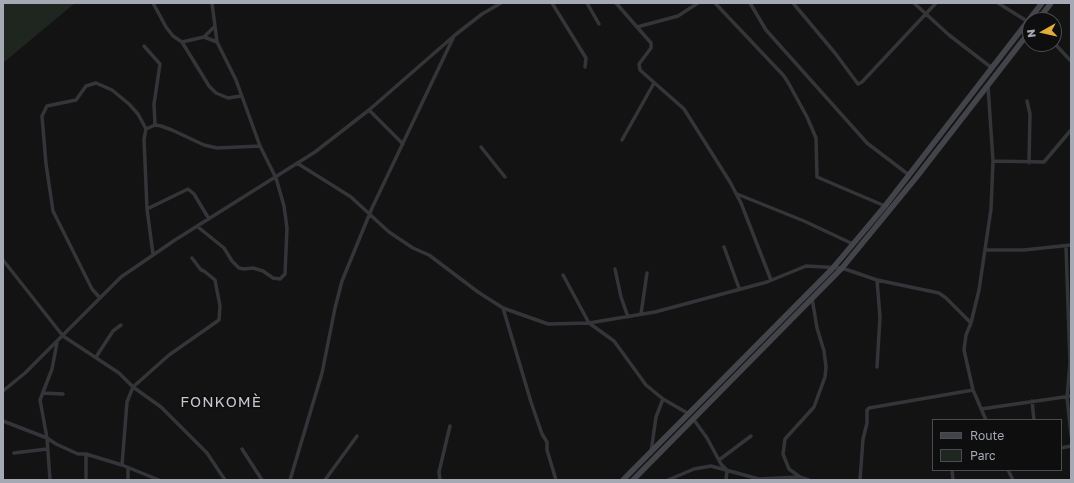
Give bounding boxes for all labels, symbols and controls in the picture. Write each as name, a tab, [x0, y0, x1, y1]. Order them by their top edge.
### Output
north arrow	[1022, 12, 1062, 52]
text: N	[1024, 29, 1038, 39]
district label: FONKOMÈ	[180, 393, 262, 411]
legend	[932, 419, 1062, 471]
text: Route	[970, 428, 1004, 443]
text: Parc	[970, 448, 996, 463]

